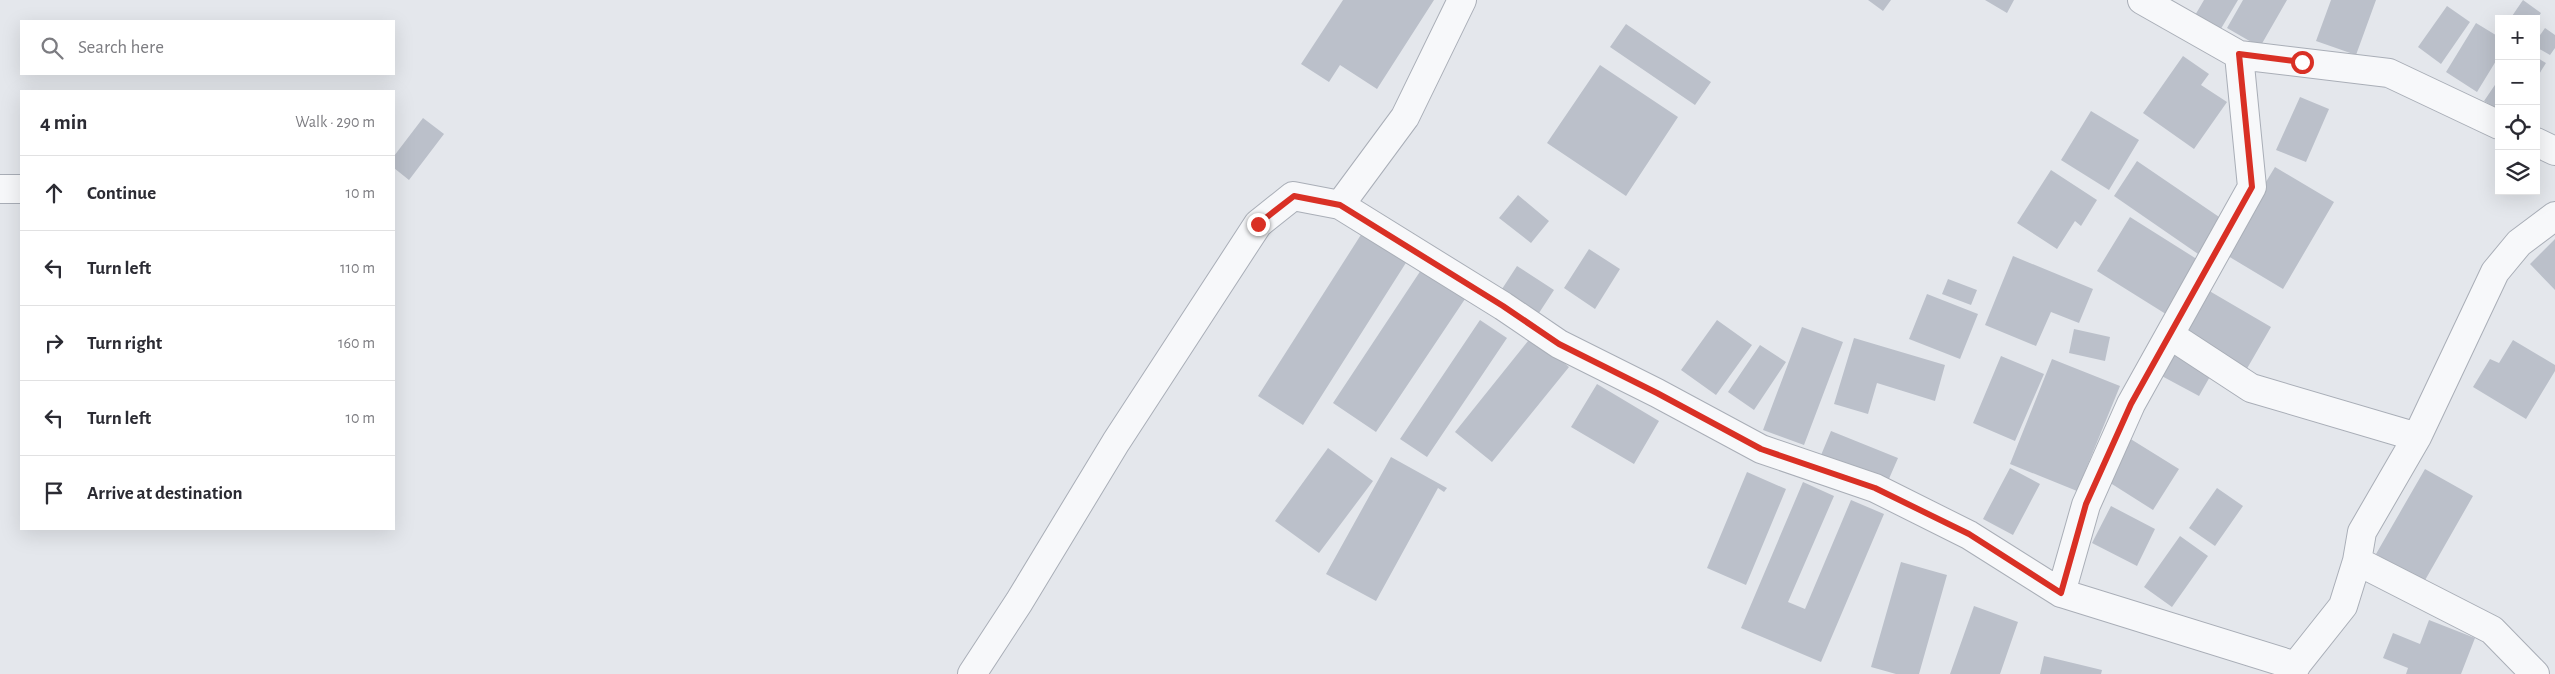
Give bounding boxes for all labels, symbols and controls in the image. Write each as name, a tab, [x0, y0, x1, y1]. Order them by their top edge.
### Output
map controls	[2495, 15, 2540, 195]
button: +	[2495, 15, 2540, 60]
search box	[20, 20, 395, 75]
icon: search	[38, 34, 66, 62]
text: Search here	[78, 38, 164, 57]
route start	[2291, 51, 2314, 74]
button: −	[2495, 60, 2540, 105]
button: locate	[2495, 105, 2540, 150]
text: 4 min	[40, 112, 87, 133]
text: Walk · 290 m	[295, 114, 375, 130]
button: layers	[2495, 150, 2540, 195]
icon: ahead	[40, 179, 68, 207]
text: Continue	[87, 184, 156, 203]
text: 10 m	[346, 185, 375, 201]
route end	[1247, 213, 1270, 236]
icon: left	[40, 254, 68, 282]
text: Turn left	[87, 259, 151, 278]
text: 110 m	[340, 260, 375, 276]
icon: right	[40, 329, 68, 357]
text: Turn right	[87, 334, 162, 353]
text: 160 m	[338, 335, 375, 351]
icon: left	[40, 404, 68, 432]
text: Turn left	[87, 409, 151, 428]
text: 10 m	[346, 410, 375, 426]
icon: arrive	[40, 479, 68, 507]
text: Arrive at destination	[87, 484, 243, 503]

